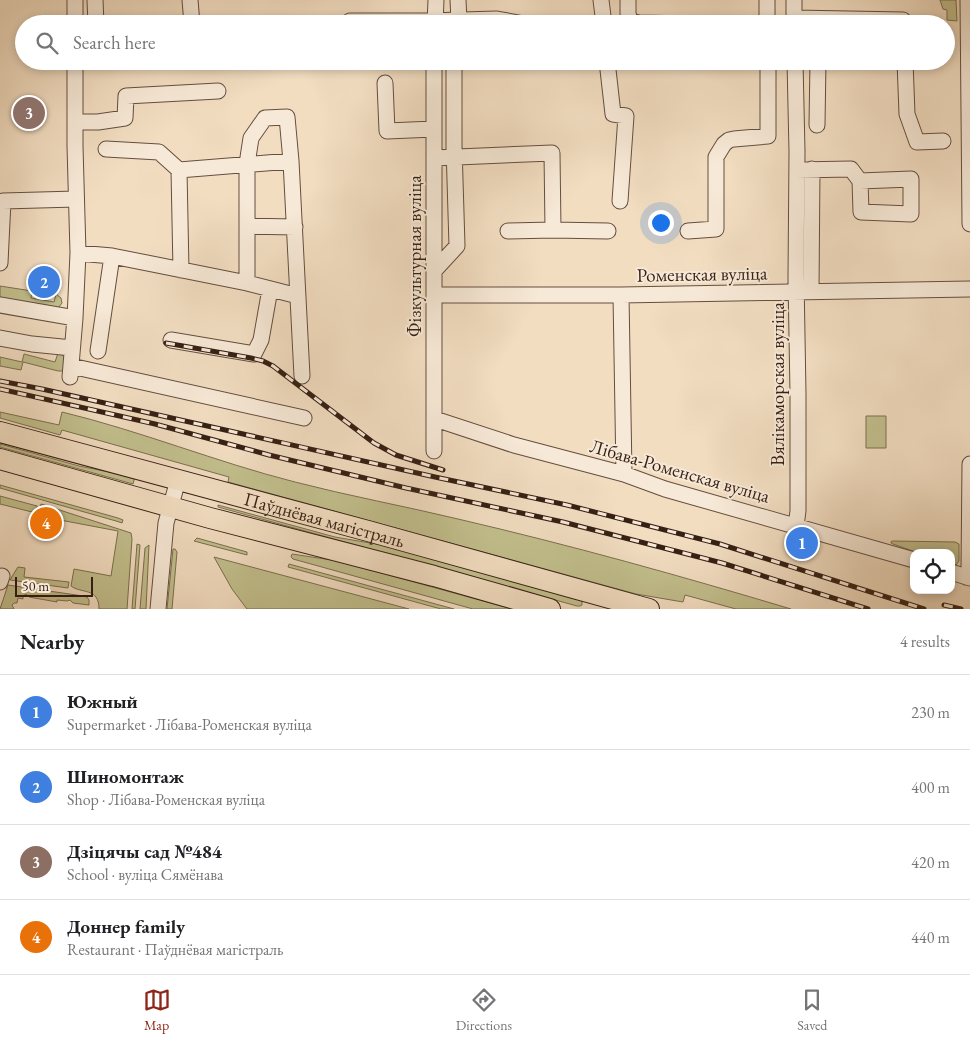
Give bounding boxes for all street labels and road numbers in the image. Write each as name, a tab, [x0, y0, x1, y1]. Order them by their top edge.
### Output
street label: Фізкультурная вуліца	[402, 175, 427, 337]
street label: Роменская вуліца	[636, 260, 768, 288]
street label: Вялікаморская вуліца	[765, 302, 790, 466]
street label: Лібава-Роменская вуліца	[587, 433, 773, 509]
street label: Паўднёвая магістраль	[241, 486, 408, 553]

